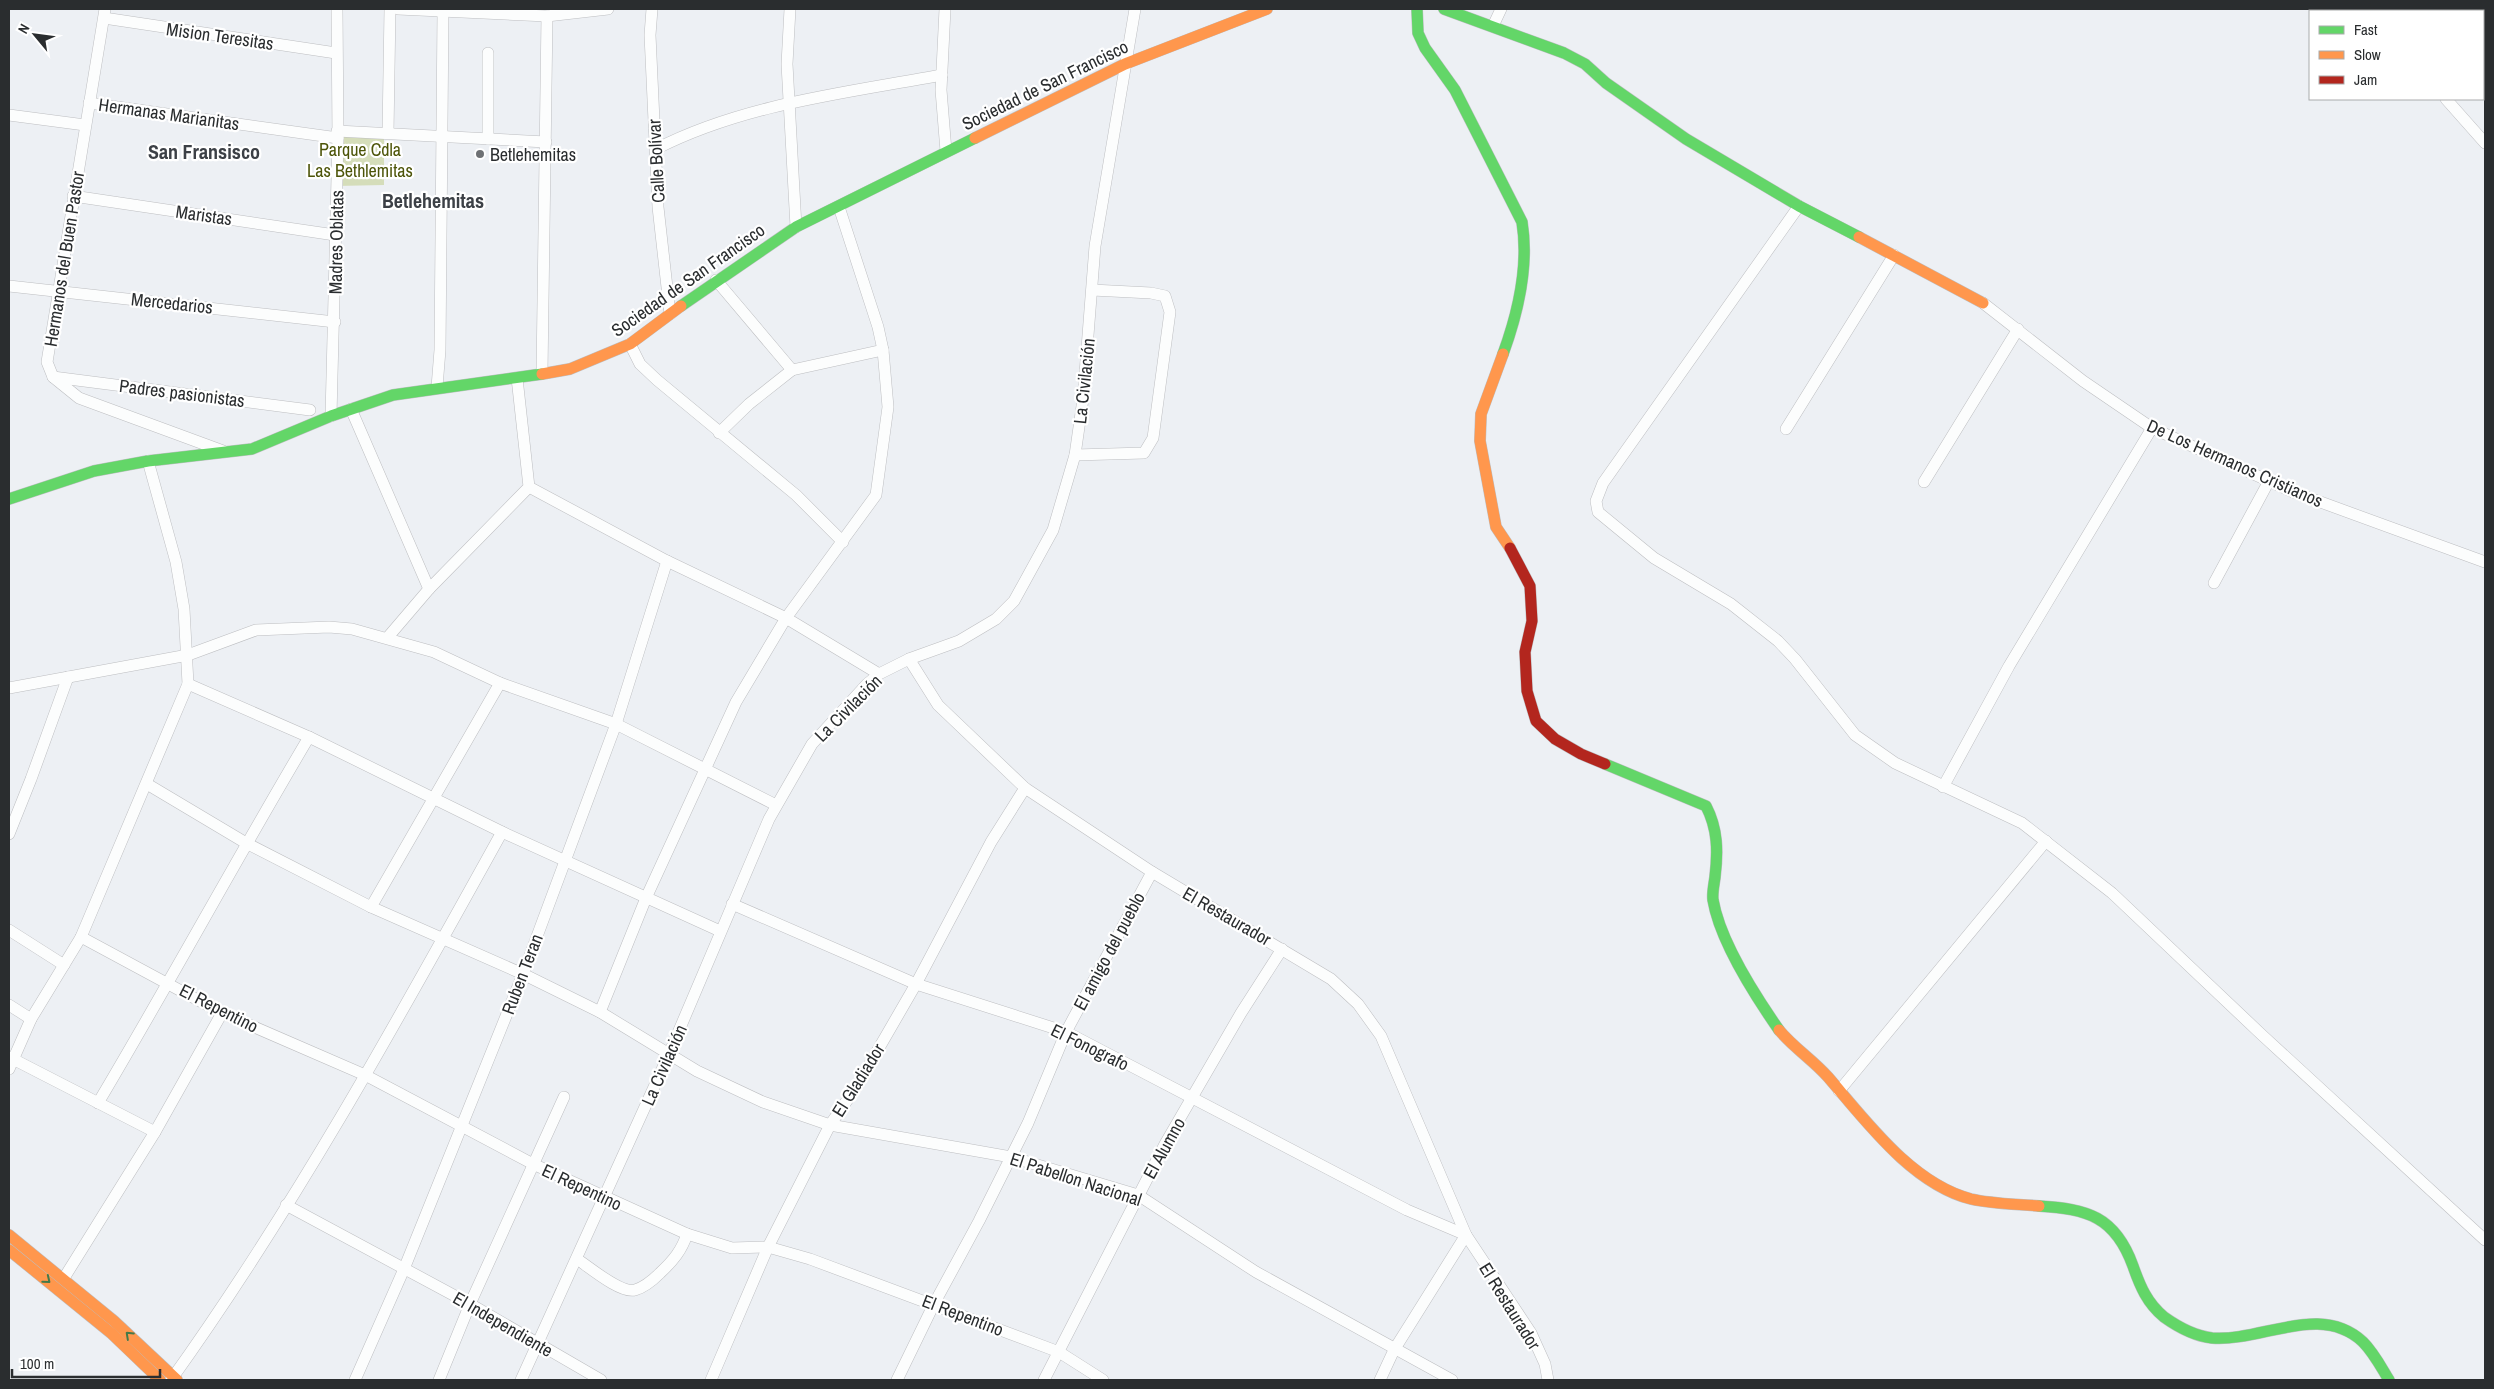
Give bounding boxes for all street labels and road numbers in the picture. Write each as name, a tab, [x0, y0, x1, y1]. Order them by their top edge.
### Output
street label: Mision Teresitas	[165, 16, 275, 56]
street label: Sociedad de San Francisco	[958, 34, 1132, 136]
street label: Hermanas Marianitas	[97, 92, 241, 136]
street label: Calle Bolívar	[641, 118, 671, 203]
street label: Hermanos del Buen Pastor	[38, 169, 90, 348]
street label: Madres Oblatas	[323, 190, 349, 294]
street label: Maristas	[174, 199, 234, 231]
street label: Sociedad de San Francisco	[606, 218, 770, 342]
street label: Mercedarios	[130, 286, 214, 320]
street label: La Civilación	[1067, 337, 1101, 425]
street label: Padres pasionistas	[118, 373, 246, 413]
street label: De Los Hermanos Cristianos	[2143, 413, 2327, 513]
street label: La Civilación	[809, 669, 887, 747]
street label: El Restaurador	[1178, 881, 1276, 951]
street label: El amigo del pueblo	[1067, 888, 1151, 1014]
street label: Ruben Teran	[495, 930, 549, 1018]
street label: El Repentino	[175, 977, 263, 1039]
street label: El Fonografo	[1047, 1017, 1133, 1077]
street label: La Civilación	[635, 1021, 693, 1109]
street label: El Gladiador	[826, 1039, 890, 1121]
street label: El Alumno	[1137, 1113, 1191, 1183]
street label: El Pabellon Nacional	[1007, 1146, 1145, 1212]
street label: El Repentino	[538, 1158, 626, 1216]
street label: El Restaurador	[1473, 1258, 1547, 1354]
street label: El Independiente	[448, 1285, 558, 1363]
street label: El Repentino	[919, 1288, 1007, 1342]

